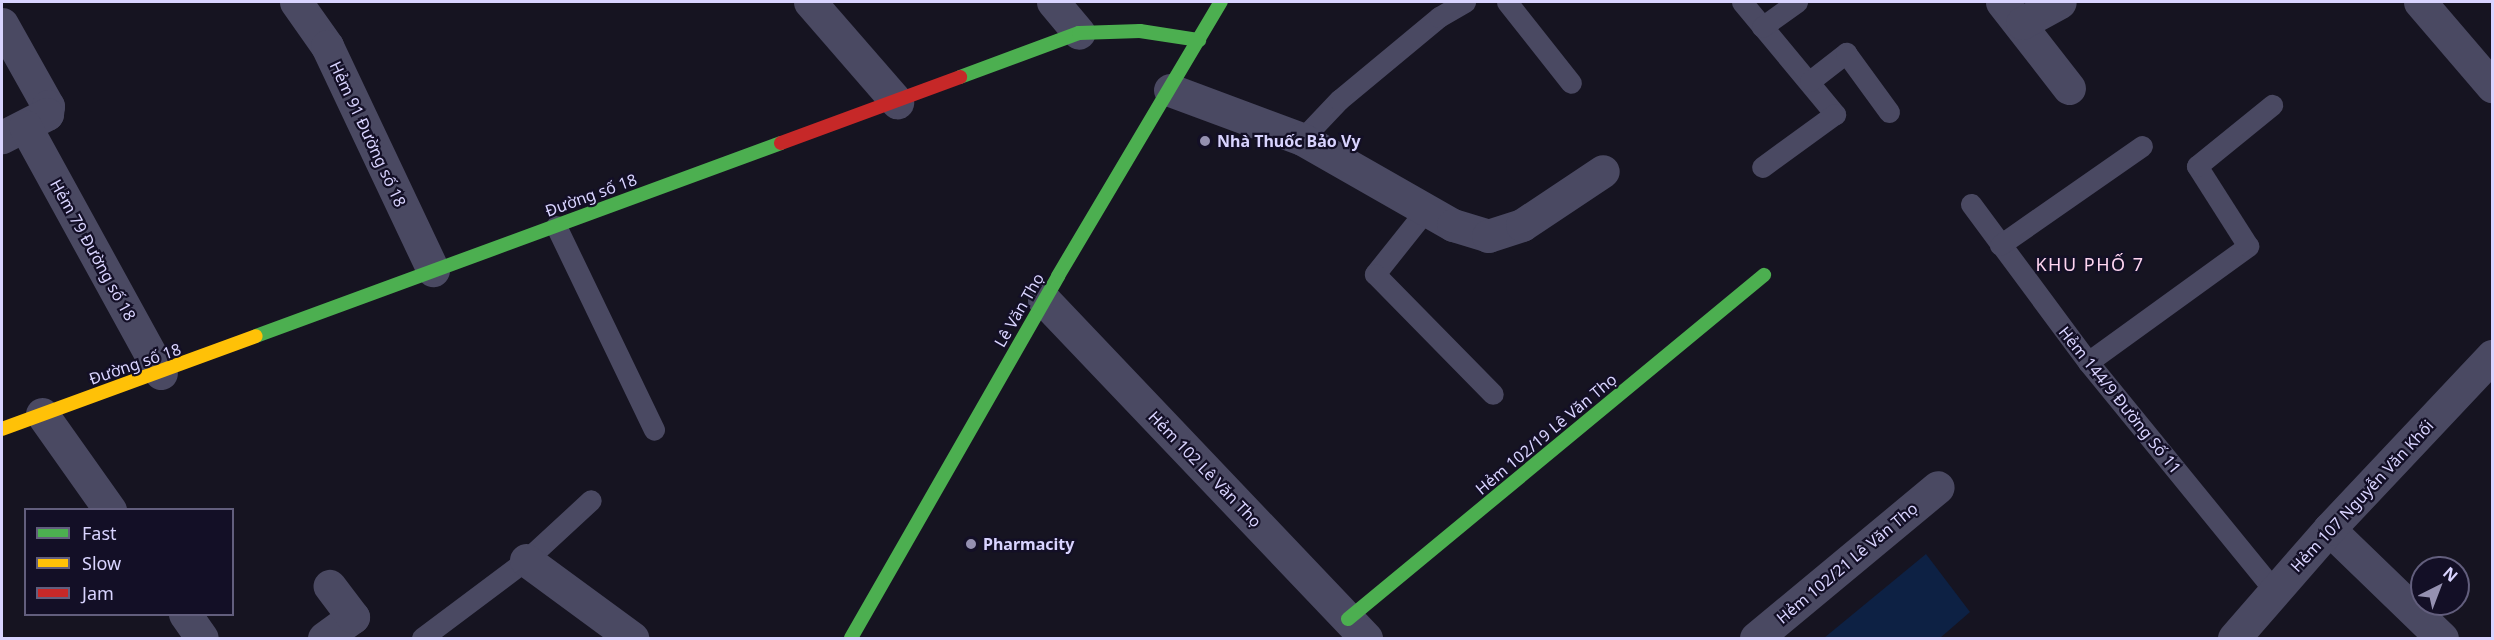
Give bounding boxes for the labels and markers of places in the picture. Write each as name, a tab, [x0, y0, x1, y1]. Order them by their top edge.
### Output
place label: Nhà Thuốc Bảo Vy	[1217, 131, 1361, 151]
marker: Nhà Thuốc Bảo Vy	[1198, 134, 1212, 148]
place label: Pharmacity	[983, 534, 1074, 554]
marker: Pharmacity	[964, 537, 978, 551]

